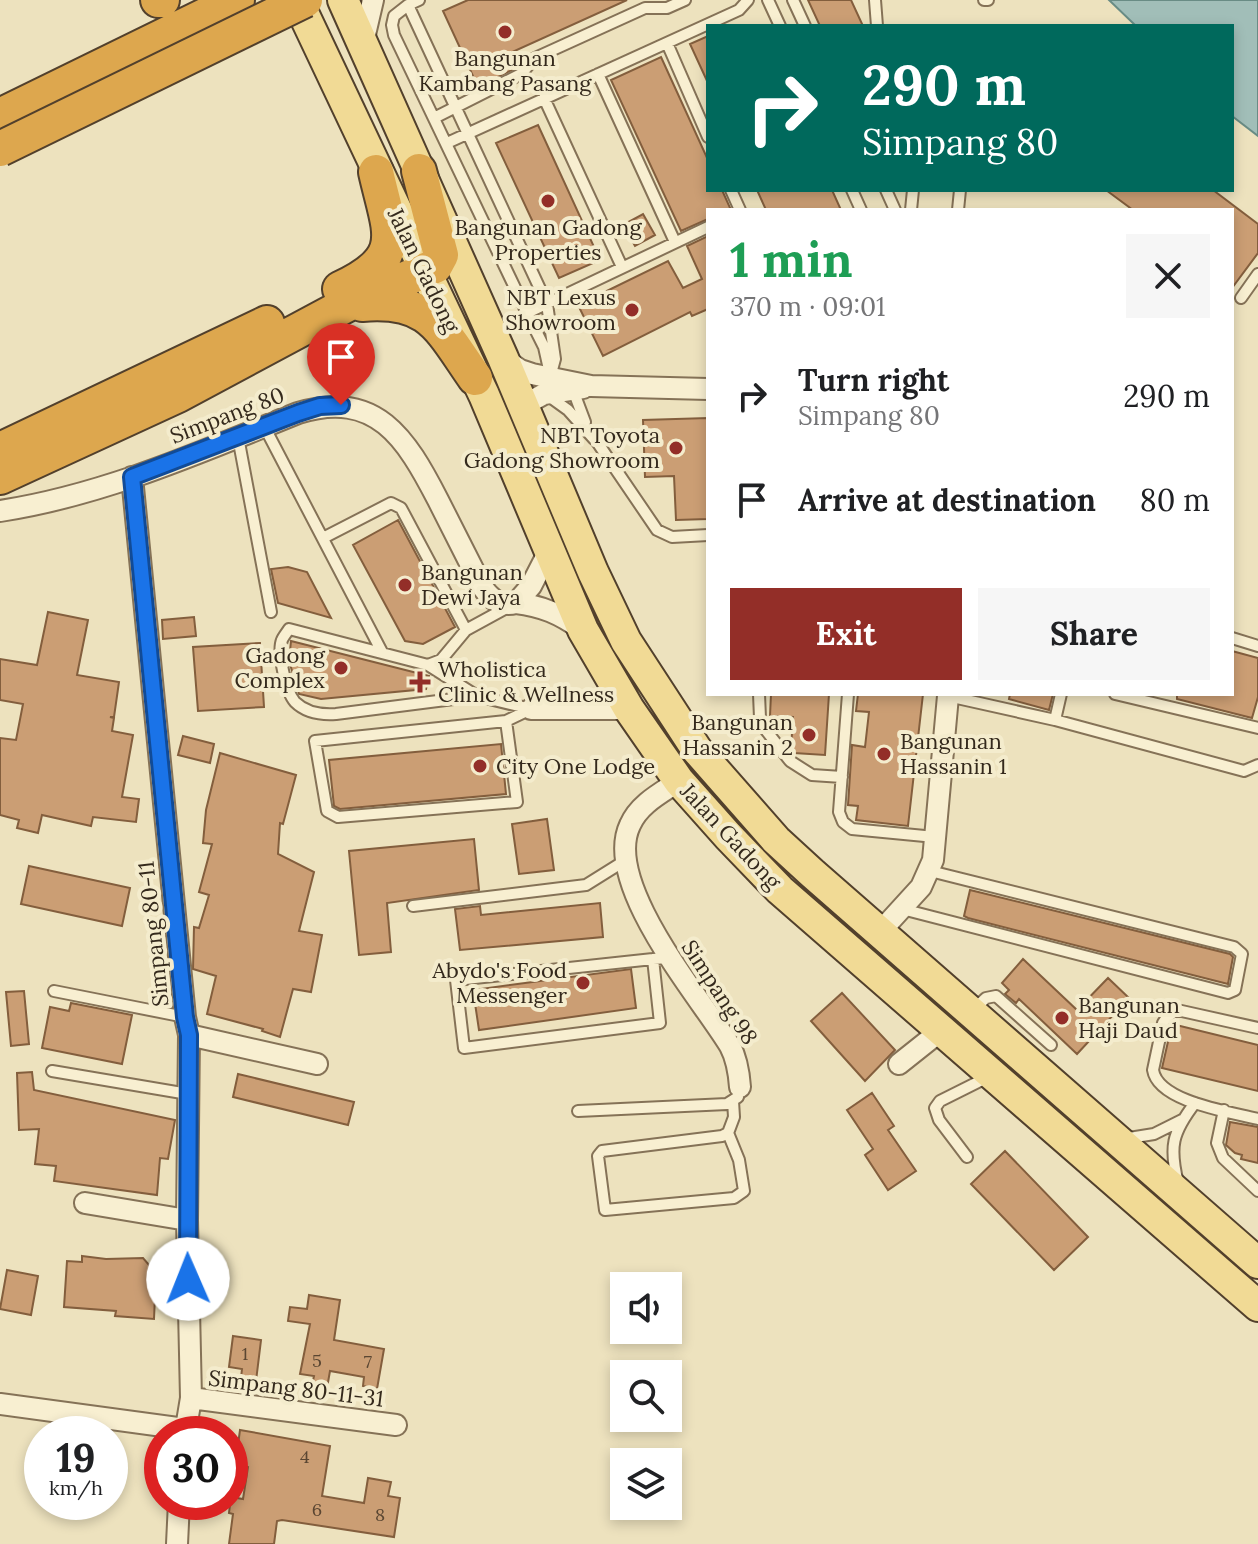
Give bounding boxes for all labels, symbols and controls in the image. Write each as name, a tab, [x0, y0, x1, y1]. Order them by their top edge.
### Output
marker: Bangunan Kambang Pasang	[496, 23, 514, 41]
place label: Bangunan Kambang Pasang	[418, 44, 592, 97]
text: 290 m	[862, 49, 1026, 120]
icon: right	[730, 56, 834, 160]
text: Simpang 80	[862, 119, 1058, 165]
marker: Bangunan Gadong Properties	[539, 192, 557, 210]
street label: Jalan Gadong	[381, 202, 467, 338]
place label: Bangunan Gadong Properties	[454, 213, 642, 266]
text: 1 min	[730, 229, 853, 290]
button: close	[1126, 234, 1210, 318]
place label: NBT Lexus Showroom	[505, 283, 616, 336]
text: 370 m · 09:01	[730, 290, 886, 323]
marker: NBT Lexus Showroom	[623, 301, 641, 319]
pin	[307, 323, 375, 405]
icon: arrive	[319, 335, 363, 379]
text: Turn right	[798, 361, 949, 399]
icon: right	[730, 374, 774, 418]
text: 290 m	[1123, 377, 1210, 415]
street label: Simpang 80	[166, 380, 288, 450]
text: Simpang 80	[798, 399, 940, 432]
place label: NBT Toyota Gadong Showroom	[464, 421, 660, 474]
marker: NBT Toyota Gadong Showroom	[667, 439, 685, 457]
icon: arrive	[730, 478, 774, 522]
text: Arrive at destination	[798, 481, 1096, 519]
text: 80 m	[1140, 481, 1210, 519]
place label: Bangunan Dewi Jaya	[421, 558, 523, 611]
marker: Bangunan Dewi Jaya	[396, 576, 414, 594]
button: Exit	[730, 588, 962, 680]
button: Share	[978, 588, 1210, 680]
place label: Gadong Complex	[234, 641, 326, 694]
place label: Wholistica Clinic & Wellness	[438, 655, 614, 708]
marker: Gadong Complex	[332, 659, 350, 677]
marker: Wholistica Clinic & Wellness	[409, 671, 431, 693]
place label: Bangunan Hassanin 2	[682, 708, 793, 761]
marker: Bangunan Hassanin 2	[800, 726, 818, 744]
place label: Bangunan Hassanin 1	[900, 727, 1007, 780]
marker: Bangunan Hassanin 1	[875, 745, 893, 763]
place label: City One Lodge	[496, 752, 655, 780]
marker: City One Lodge	[471, 757, 489, 775]
street label: Jalan Gadong	[674, 776, 788, 896]
street label: Simpang 80-11	[131, 860, 175, 1008]
street label: Simpang 98	[676, 934, 764, 1050]
place label: Abydo's Food Messenger	[431, 956, 567, 1009]
marker: Abydo's Food Messenger	[574, 974, 592, 992]
place label: Bangunan Haji Daud	[1078, 991, 1180, 1044]
marker: Bangunan Haji Daud	[1053, 1009, 1071, 1027]
position arrow	[146, 1237, 230, 1321]
map controls	[610, 1272, 682, 1520]
button: sound	[610, 1272, 682, 1344]
house number: 1	[242, 1342, 248, 1365]
house number: 5	[312, 1349, 322, 1372]
house number: 7	[364, 1350, 372, 1373]
button: search	[610, 1360, 682, 1432]
street label: Simpang 80-11-31	[207, 1363, 385, 1413]
speed limit sign: 30	[144, 1416, 248, 1520]
text: 19	[56, 1432, 96, 1483]
house number: 4	[300, 1445, 310, 1468]
button: layers	[610, 1448, 682, 1520]
text: km/h	[49, 1475, 103, 1500]
house number: 6	[312, 1498, 322, 1521]
house number: 8	[375, 1503, 385, 1526]

